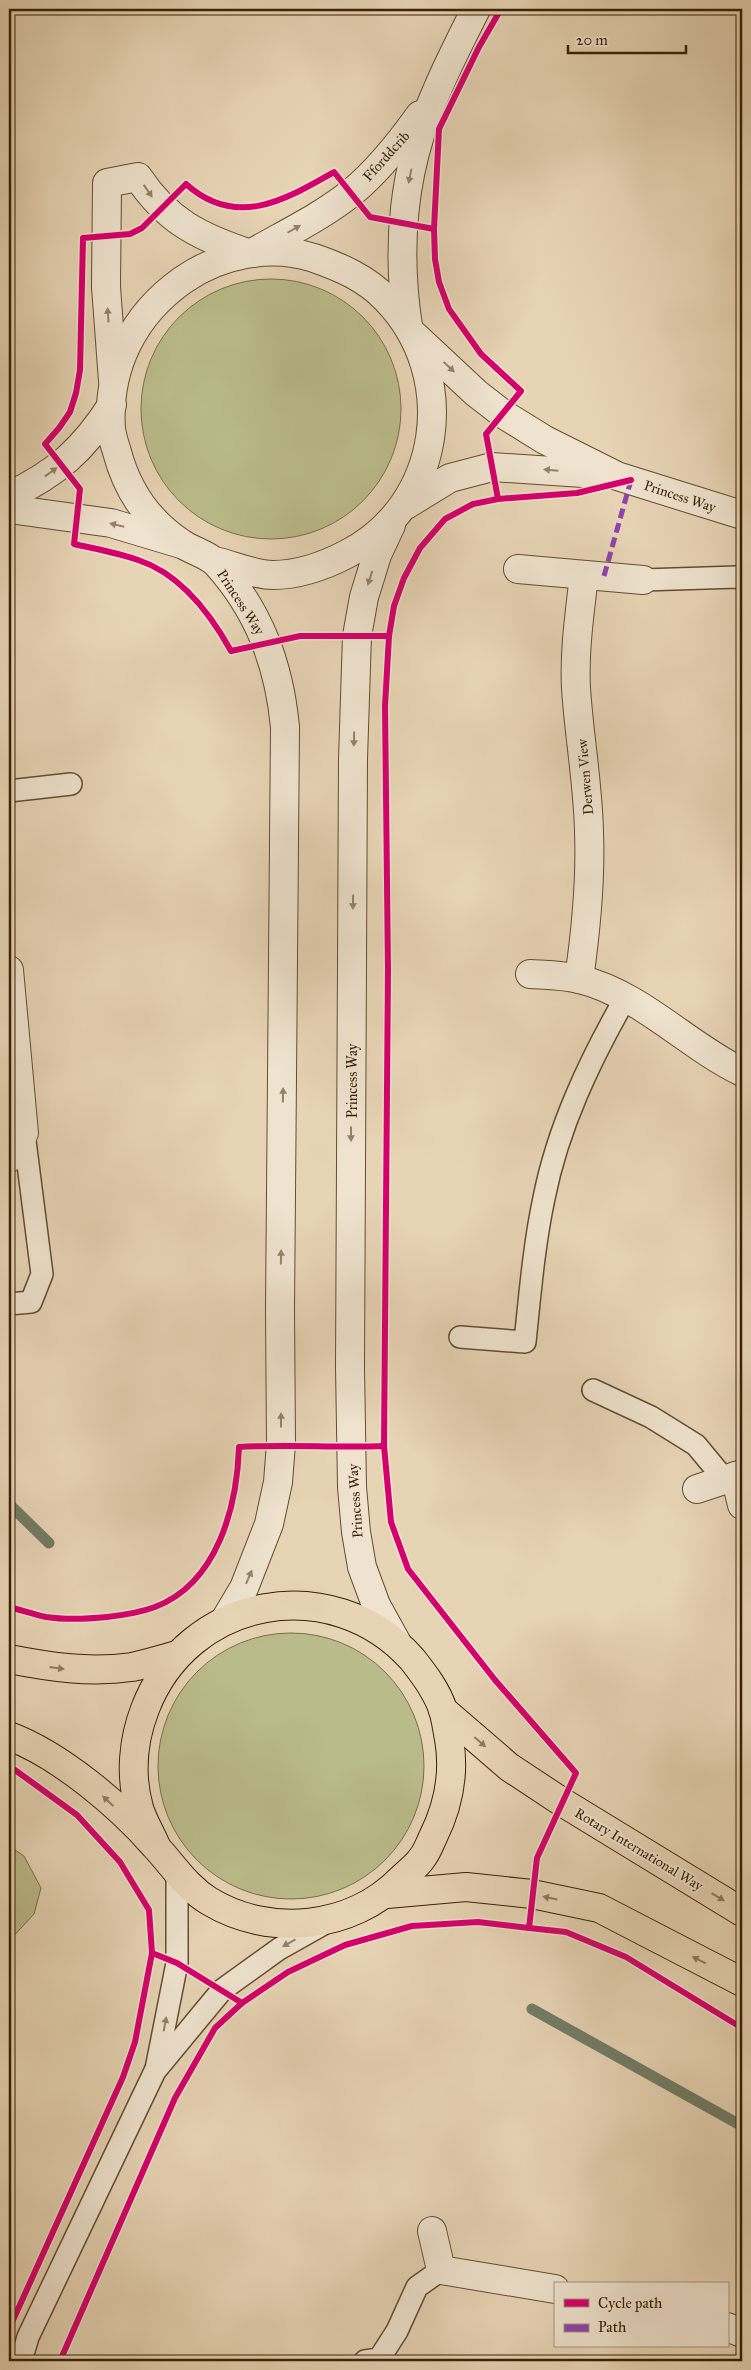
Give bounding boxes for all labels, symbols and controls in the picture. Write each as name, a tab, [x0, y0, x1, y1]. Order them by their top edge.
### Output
scale bar	[568, 22, 686, 54]
text: 20 m	[576, 31, 608, 49]
street label: Fforddcrib	[359, 128, 413, 185]
one-way arrow	[406, 168, 414, 183]
one-way arrow	[143, 185, 153, 198]
one-way arrow	[288, 225, 301, 234]
one-way arrow	[104, 307, 112, 323]
one-way arrow	[442, 361, 454, 373]
one-way arrow	[543, 466, 559, 474]
one-way arrow	[44, 467, 57, 478]
street label: Princess Way	[642, 477, 718, 516]
one-way arrow	[110, 521, 125, 529]
street label: Princess Way	[213, 566, 268, 639]
one-way arrow	[365, 571, 373, 586]
one-way arrow	[349, 732, 357, 748]
street label: Derwen View	[574, 737, 597, 816]
one-way arrow	[349, 894, 357, 910]
street label: Princess Way	[344, 1043, 361, 1118]
one-way arrow	[279, 1087, 287, 1103]
one-way arrow	[347, 1127, 355, 1143]
one-way arrow	[277, 1249, 285, 1265]
one-way arrow	[277, 1412, 285, 1428]
street label: Princess Way	[344, 1463, 367, 1539]
one-way arrow	[245, 1570, 253, 1585]
one-way arrow	[49, 1664, 65, 1672]
one-way arrow	[473, 1736, 486, 1747]
one-way arrow	[102, 1795, 114, 1807]
street label: Rotary International Way	[571, 1804, 706, 1895]
one-way arrow	[712, 1892, 725, 1902]
one-way arrow	[542, 1894, 558, 1902]
one-way arrow	[282, 1939, 295, 1948]
one-way arrow	[692, 1956, 706, 1964]
one-way arrow	[161, 2015, 169, 2031]
legend	[554, 2282, 728, 2348]
text: Cycle path	[598, 2294, 663, 2312]
text: Path	[598, 2318, 627, 2336]

